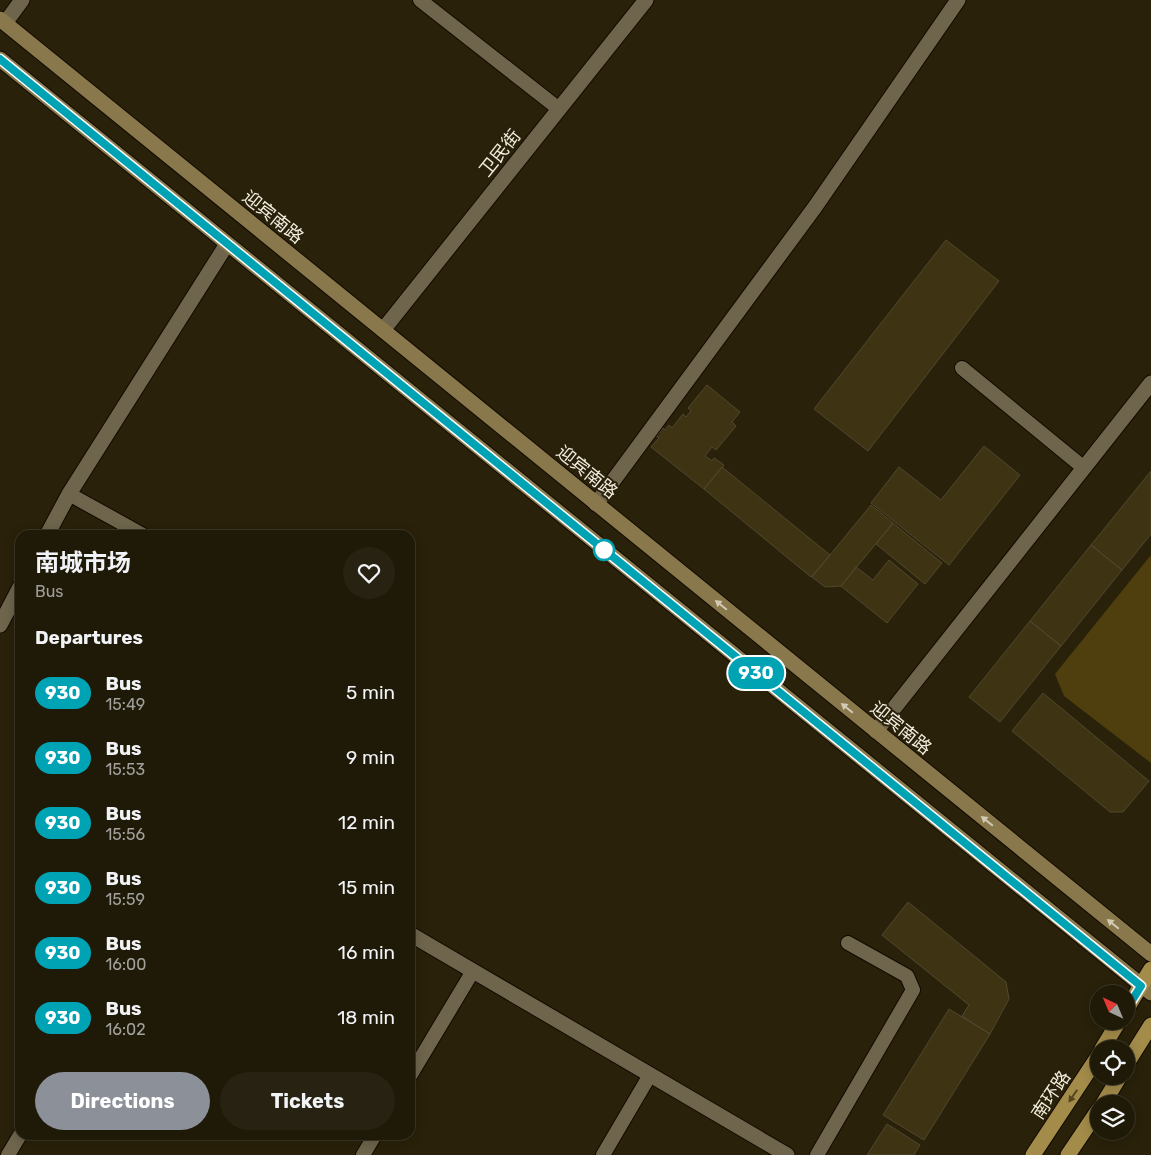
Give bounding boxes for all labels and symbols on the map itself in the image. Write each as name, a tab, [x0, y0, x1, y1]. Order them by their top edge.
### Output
street label: 卫民街	[474, 125, 526, 181]
street label: 迎宾南路	[238, 186, 308, 248]
street label: 迎宾南路	[552, 441, 622, 503]
unlabelled marker	[593, 539, 615, 561]
one-way arrow	[715, 600, 728, 611]
line badge: 930	[727, 657, 785, 689]
street label: 迎宾南路	[866, 697, 936, 759]
one-way arrow	[841, 702, 854, 713]
one-way arrow	[981, 816, 994, 827]
one-way arrow	[1107, 918, 1120, 929]
north arrow	[1090, 985, 1135, 1030]
street label: 南环路	[1027, 1066, 1075, 1124]
one-way arrow	[1068, 1089, 1078, 1103]

